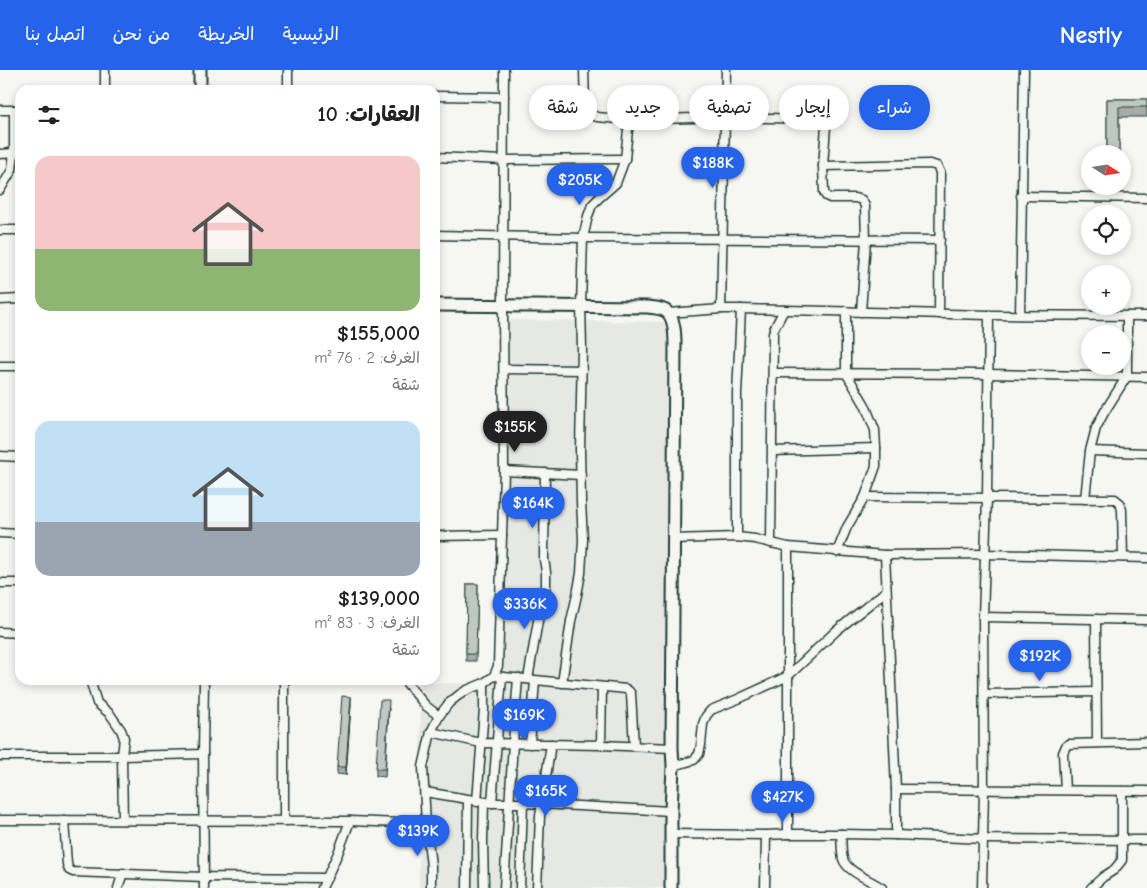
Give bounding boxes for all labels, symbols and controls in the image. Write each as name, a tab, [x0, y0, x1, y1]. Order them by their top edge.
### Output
text: Nestly	[1060, 21, 1122, 49]
text: اتصل بنا	[25, 24, 85, 45]
text: من نحن	[113, 24, 170, 45]
text: الخريطة	[198, 24, 254, 45]
text: الرئيسية	[282, 24, 339, 45]
chip: شقة	[529, 85, 597, 130]
chip: جديد	[607, 85, 679, 130]
chip: تصفية	[689, 85, 769, 130]
chip: إيجار	[779, 85, 849, 130]
chip: شراء	[859, 85, 930, 130]
icon: filters	[35, 101, 63, 129]
text: العقارات: 10	[318, 102, 420, 126]
north arrow	[1081, 145, 1131, 195]
map controls	[1081, 145, 1131, 375]
pin: $188K	[678, 146, 748, 189]
text: $188K	[692, 154, 734, 172]
pin: $205K	[545, 164, 615, 206]
text: $205K	[558, 171, 602, 189]
icon: home	[183, 189, 273, 279]
button: locate	[1081, 205, 1131, 255]
button: +	[1081, 265, 1131, 315]
text: $155,000	[337, 321, 420, 345]
button: −	[1081, 325, 1131, 375]
text: الغرف: 2 · 76 m²	[314, 349, 420, 367]
text: شقة	[392, 376, 420, 394]
pin: $155K	[480, 410, 550, 453]
text: $155K	[494, 418, 536, 436]
icon: home	[183, 454, 273, 544]
pin: $164K	[498, 486, 568, 529]
text: $164K	[513, 494, 553, 512]
text: $139,000	[338, 586, 420, 610]
pin: $336K	[490, 588, 560, 630]
text: $336K	[504, 595, 546, 613]
text: الغرف: 3 · 83 m²	[314, 614, 420, 632]
pin: $192K	[1005, 640, 1075, 682]
text: شقة	[392, 641, 420, 659]
text: $192K	[1019, 647, 1061, 665]
pin: $169K	[489, 698, 559, 741]
text: $169K	[503, 706, 545, 724]
pin: $165K	[511, 774, 581, 817]
pin: $427K	[748, 780, 818, 823]
text: $165K	[525, 782, 567, 800]
text: $427K	[762, 788, 804, 806]
pin: $139K	[383, 814, 453, 857]
text: $139K	[397, 822, 439, 840]

